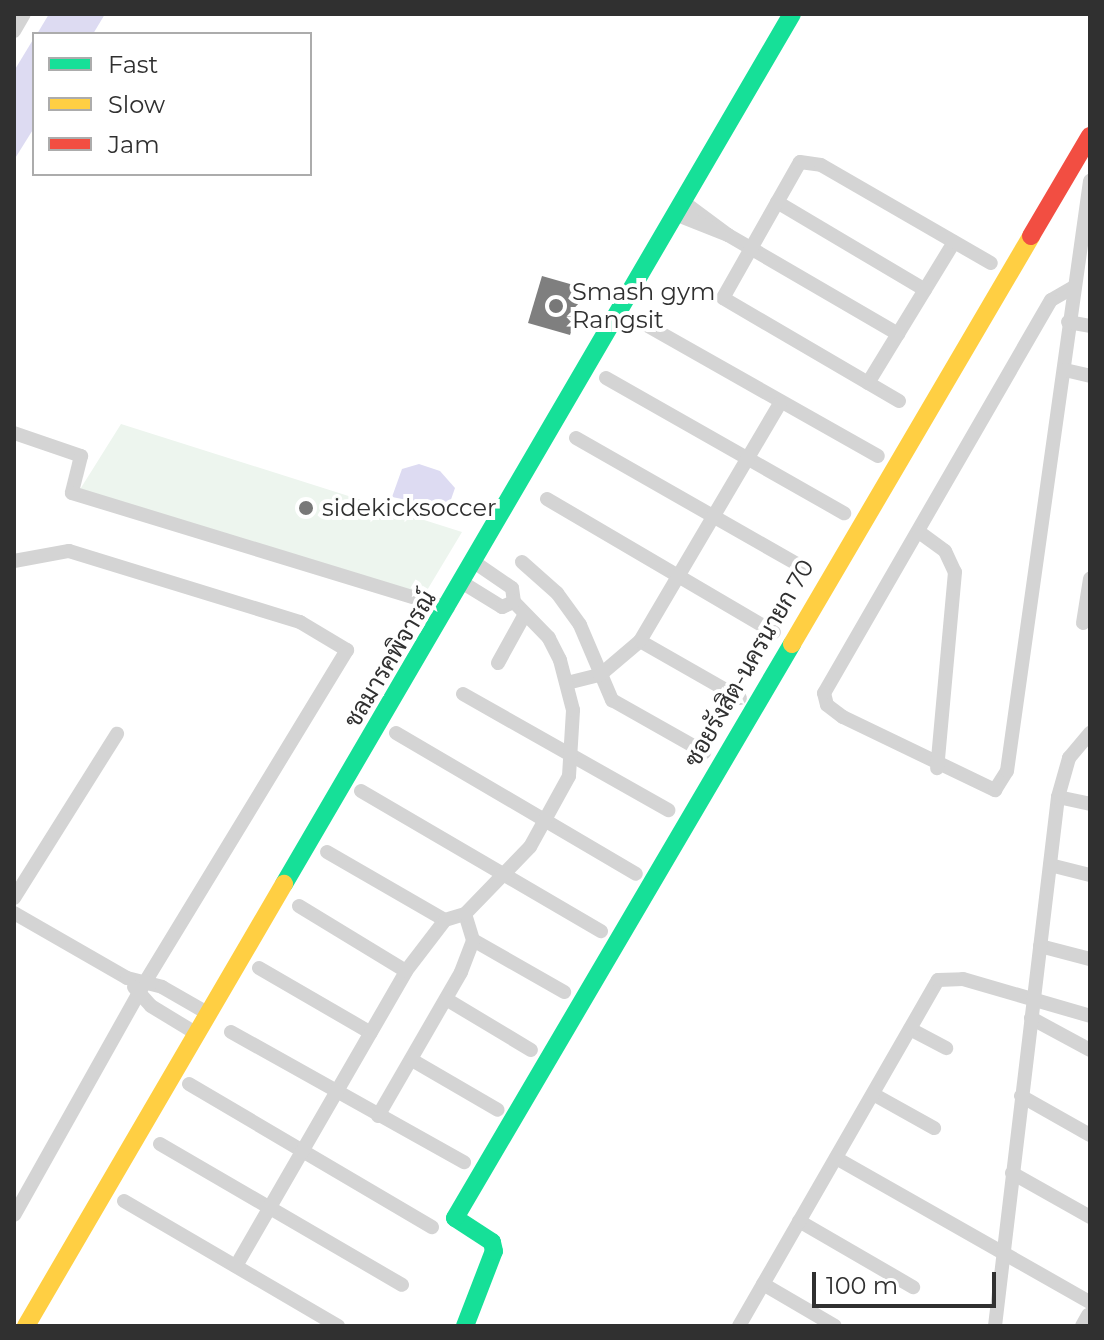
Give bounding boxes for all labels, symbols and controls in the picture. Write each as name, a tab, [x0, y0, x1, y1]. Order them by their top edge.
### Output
legend	[32, 32, 312, 176]
text: Fast	[108, 50, 158, 79]
text: Slow	[108, 90, 165, 119]
text: Jam	[108, 130, 160, 159]
place label: Smash gym Rangsit	[572, 278, 715, 334]
marker: Smash gym Rangsit	[547, 297, 565, 315]
place label: sidekicksoccer	[322, 494, 497, 522]
marker: sidekicksoccer	[297, 499, 315, 517]
street label: ซอยรังสิต-นครนายก 70	[678, 554, 820, 772]
street label: ชลมารคพิจารณ์	[338, 585, 442, 733]
scale bar	[816, 1256, 1000, 1306]
text: 100 m	[826, 1271, 898, 1300]

